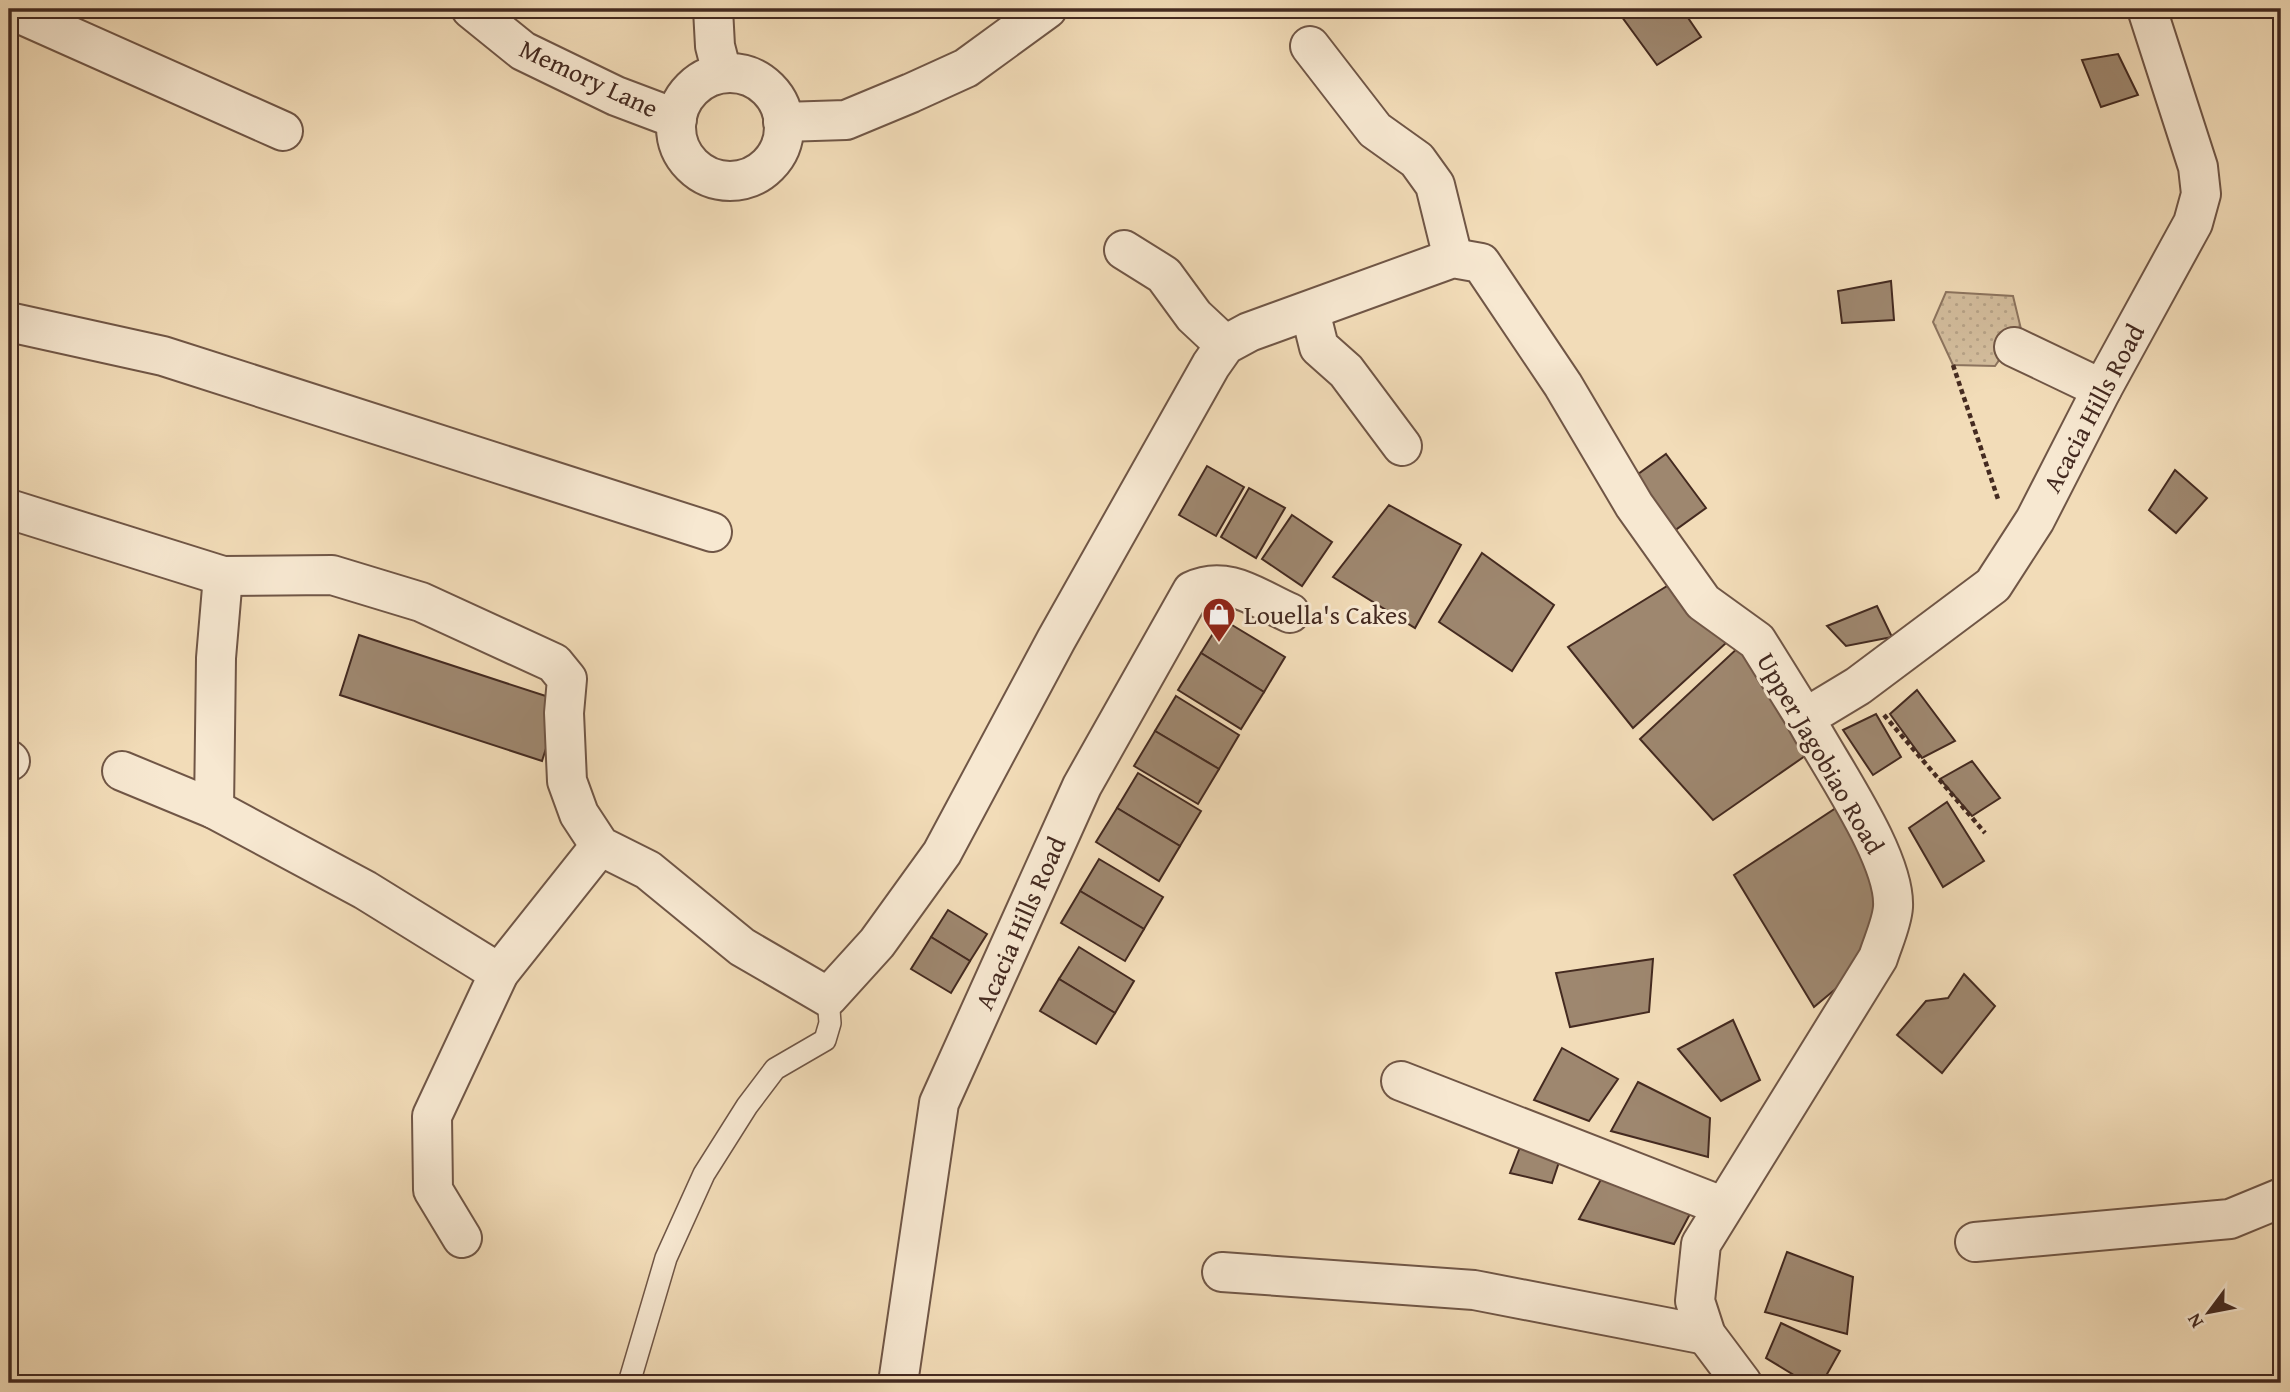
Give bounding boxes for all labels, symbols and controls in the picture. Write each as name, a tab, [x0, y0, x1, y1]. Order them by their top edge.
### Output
street label: Memory Lane	[513, 29, 665, 127]
street label: Acacia Hills Road	[2032, 317, 2154, 499]
shop icon: Louella's Cakes	[1200, 595, 1238, 644]
place label: Louella's Cakes	[1244, 595, 1407, 634]
street label: Upper Jagobiao Road	[1747, 645, 1895, 861]
street label: Acacia Hills Road	[964, 830, 1076, 1016]
north arrow	[2174, 1276, 2244, 1346]
text: N	[2179, 1308, 2210, 1334]

